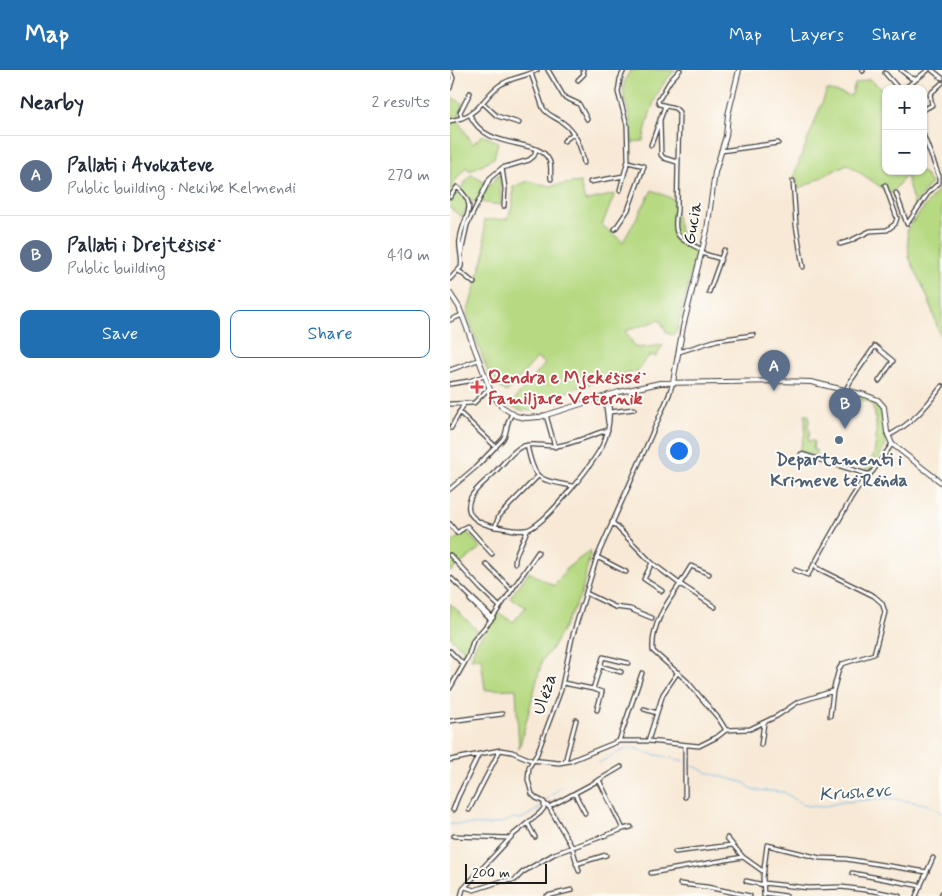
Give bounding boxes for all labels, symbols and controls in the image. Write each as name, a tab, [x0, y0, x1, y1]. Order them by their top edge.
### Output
text: Map	[25, 20, 69, 51]
text: Map	[729, 23, 762, 47]
text: Layers	[790, 23, 844, 47]
text: Share	[872, 23, 917, 47]
map controls	[882, 85, 927, 175]
button: +	[882, 85, 927, 130]
text: Nearby	[20, 89, 84, 117]
text: 2 results	[372, 92, 430, 113]
button: −	[882, 130, 927, 175]
text: Pallati i Avokateve	[67, 153, 214, 178]
text: A	[31, 165, 41, 186]
text: 270 m	[387, 165, 430, 186]
text: Public building · Nekibe Kelmendi	[67, 178, 296, 199]
street label: Gucia	[677, 200, 709, 247]
text: Pallati i Drejtësisë	[67, 233, 215, 258]
text: B	[31, 245, 41, 266]
text: 410 m	[387, 245, 430, 266]
text: Public building	[67, 258, 166, 279]
button: Save	[20, 310, 220, 358]
button: Share	[230, 310, 430, 358]
pin: A	[758, 350, 790, 391]
place label: Qendra e Mjekësisë Familjare Veternik	[488, 366, 646, 411]
marker: Qendra e Mjekësisë Familjare Veternik	[470, 380, 484, 394]
pin: B	[829, 388, 861, 429]
marker: Departamenti i Krimeve të Rënda	[833, 434, 845, 446]
your location	[666, 438, 692, 464]
place label: Departamenti i Krimeve të Rënda	[770, 448, 908, 493]
street label: Ulëza	[527, 671, 563, 718]
water label: Krushevc	[818, 777, 892, 807]
scale bar	[465, 861, 548, 884]
text: 200 m	[472, 864, 510, 882]

